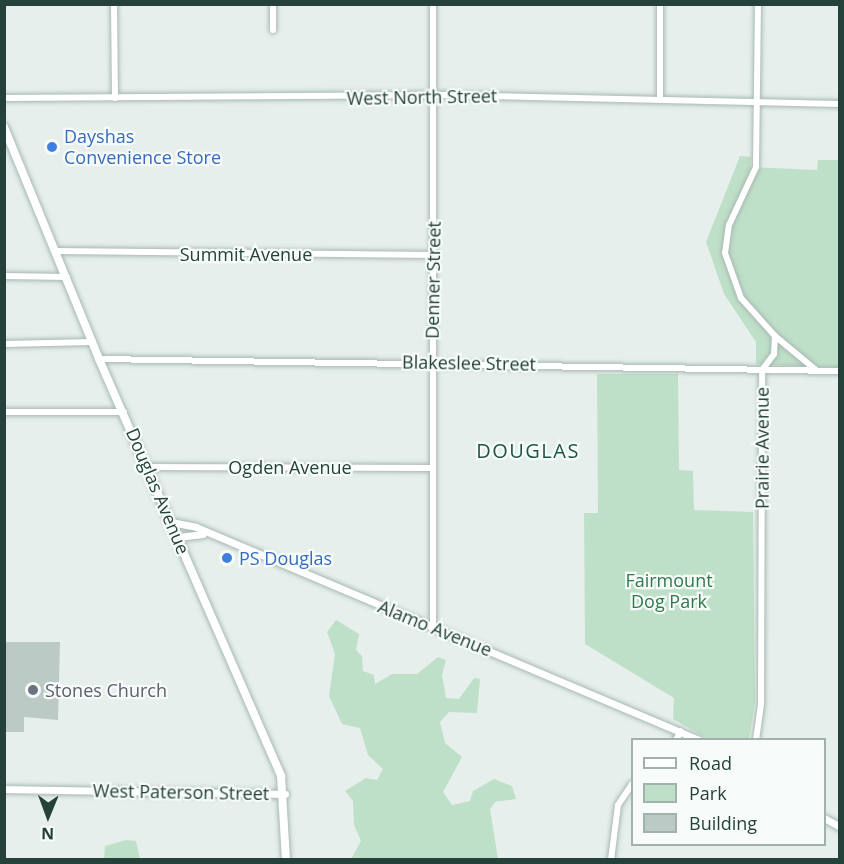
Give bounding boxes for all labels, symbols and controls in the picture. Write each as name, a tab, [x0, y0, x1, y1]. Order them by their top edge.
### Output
street label: West North Street	[347, 85, 497, 109]
place label: Dayshas Convenience Store	[64, 126, 221, 168]
marker: Dayshas Convenience Store	[45, 140, 59, 154]
street label: Denner Street	[421, 221, 445, 339]
street label: Summit Avenue	[180, 243, 312, 265]
street label: Blakeslee Street	[402, 351, 536, 375]
street label: Prairie Avenue	[751, 387, 773, 509]
street label: Douglas Avenue	[122, 425, 194, 557]
district label: DOUGLAS	[476, 438, 580, 462]
street label: Ogden Avenue	[228, 456, 352, 478]
place label: PS Douglas	[239, 547, 332, 569]
marker: PS Douglas	[220, 551, 234, 565]
park label: Fairmount Dog Park	[625, 570, 713, 612]
street label: Alamo Avenue	[375, 595, 495, 661]
place label: Stones Church	[45, 679, 167, 701]
marker: Stones Church	[26, 683, 40, 697]
legend	[631, 738, 826, 846]
text: Road	[689, 751, 732, 775]
street label: West Paterson Street	[93, 780, 269, 804]
text: Park	[689, 781, 727, 805]
north arrow	[18, 786, 78, 846]
text: Building	[689, 811, 757, 835]
text: N	[41, 823, 54, 845]

